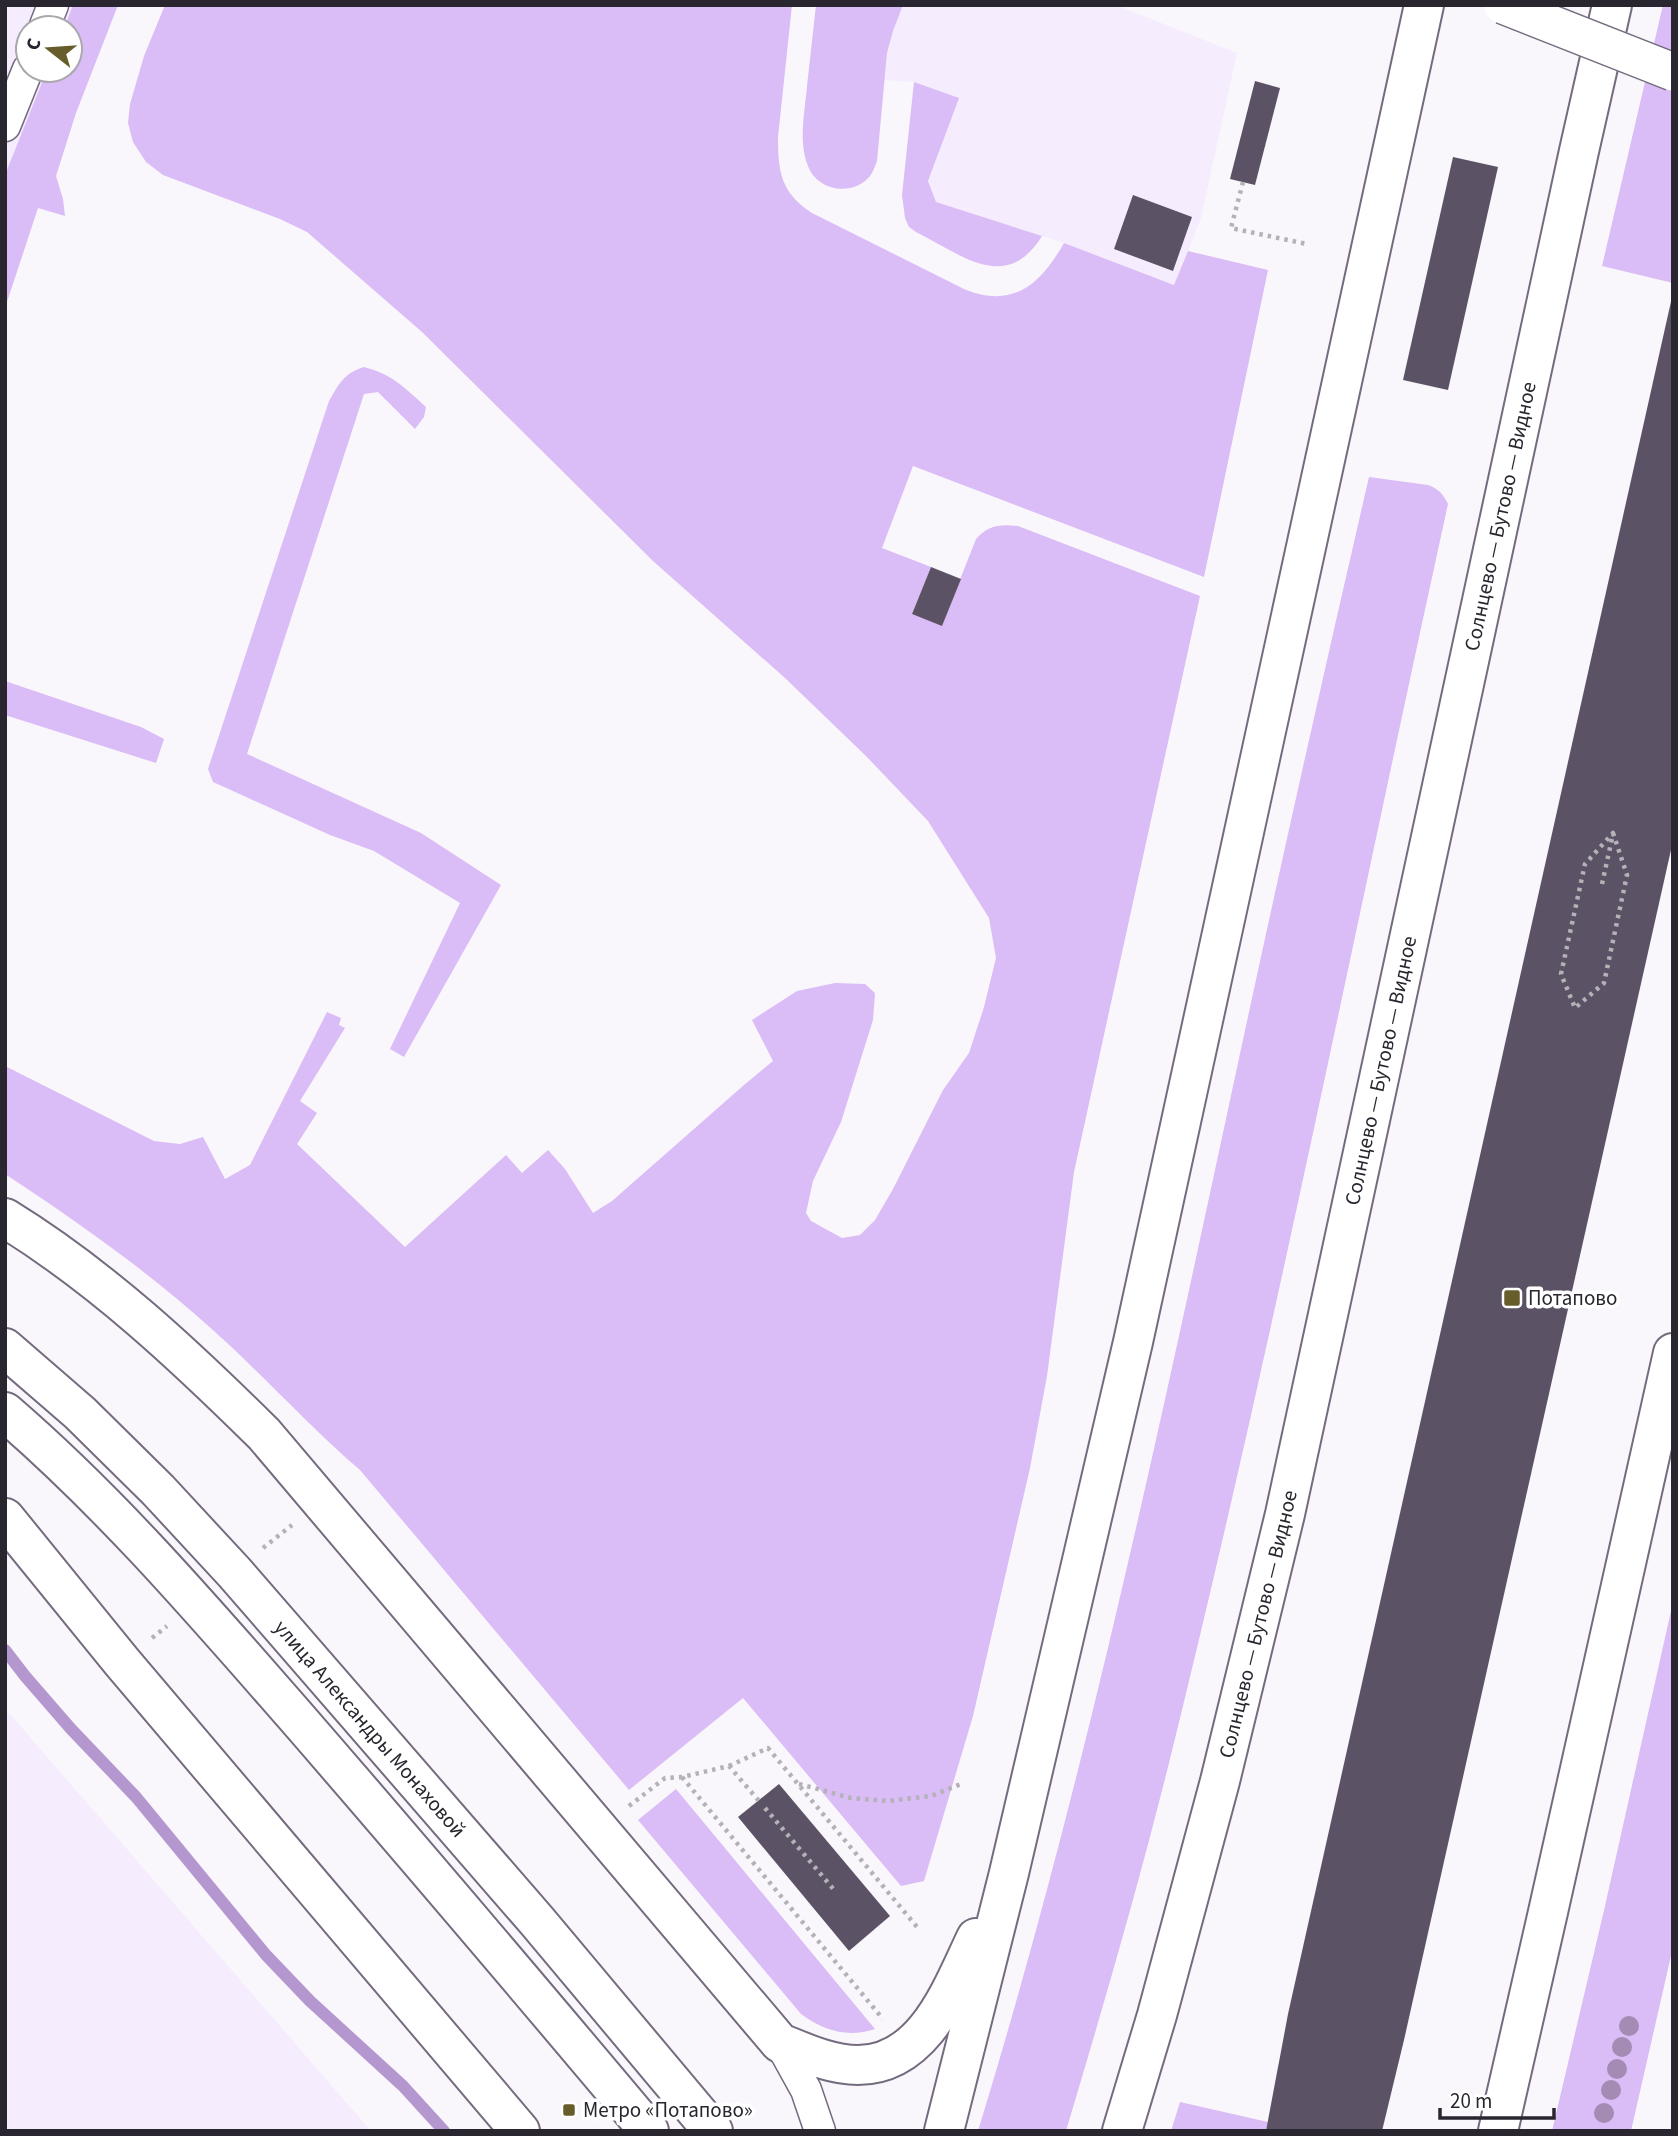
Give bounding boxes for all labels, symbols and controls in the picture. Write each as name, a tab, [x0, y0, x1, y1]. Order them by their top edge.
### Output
north arrow	[14, 14, 84, 84]
text: С	[20, 35, 49, 54]
street label: Солнцево — Бутово — Видное	[1457, 379, 1544, 654]
street label: Солнцево — Бутово — Видное	[1337, 933, 1424, 1208]
place label: Потапово	[1528, 1283, 1617, 1313]
marker: Потапово	[1502, 1288, 1522, 1308]
street label: Солнцево — Бутово — Видное	[1211, 1487, 1305, 1761]
street label: улица Александры Монаховой	[267, 1613, 473, 1844]
scale bar	[1440, 2076, 1554, 2120]
text: 20 m	[1450, 2086, 1492, 2116]
place label: Метро «Потапово»	[583, 2095, 753, 2125]
marker: Метро «Потапово»	[561, 2102, 577, 2118]

